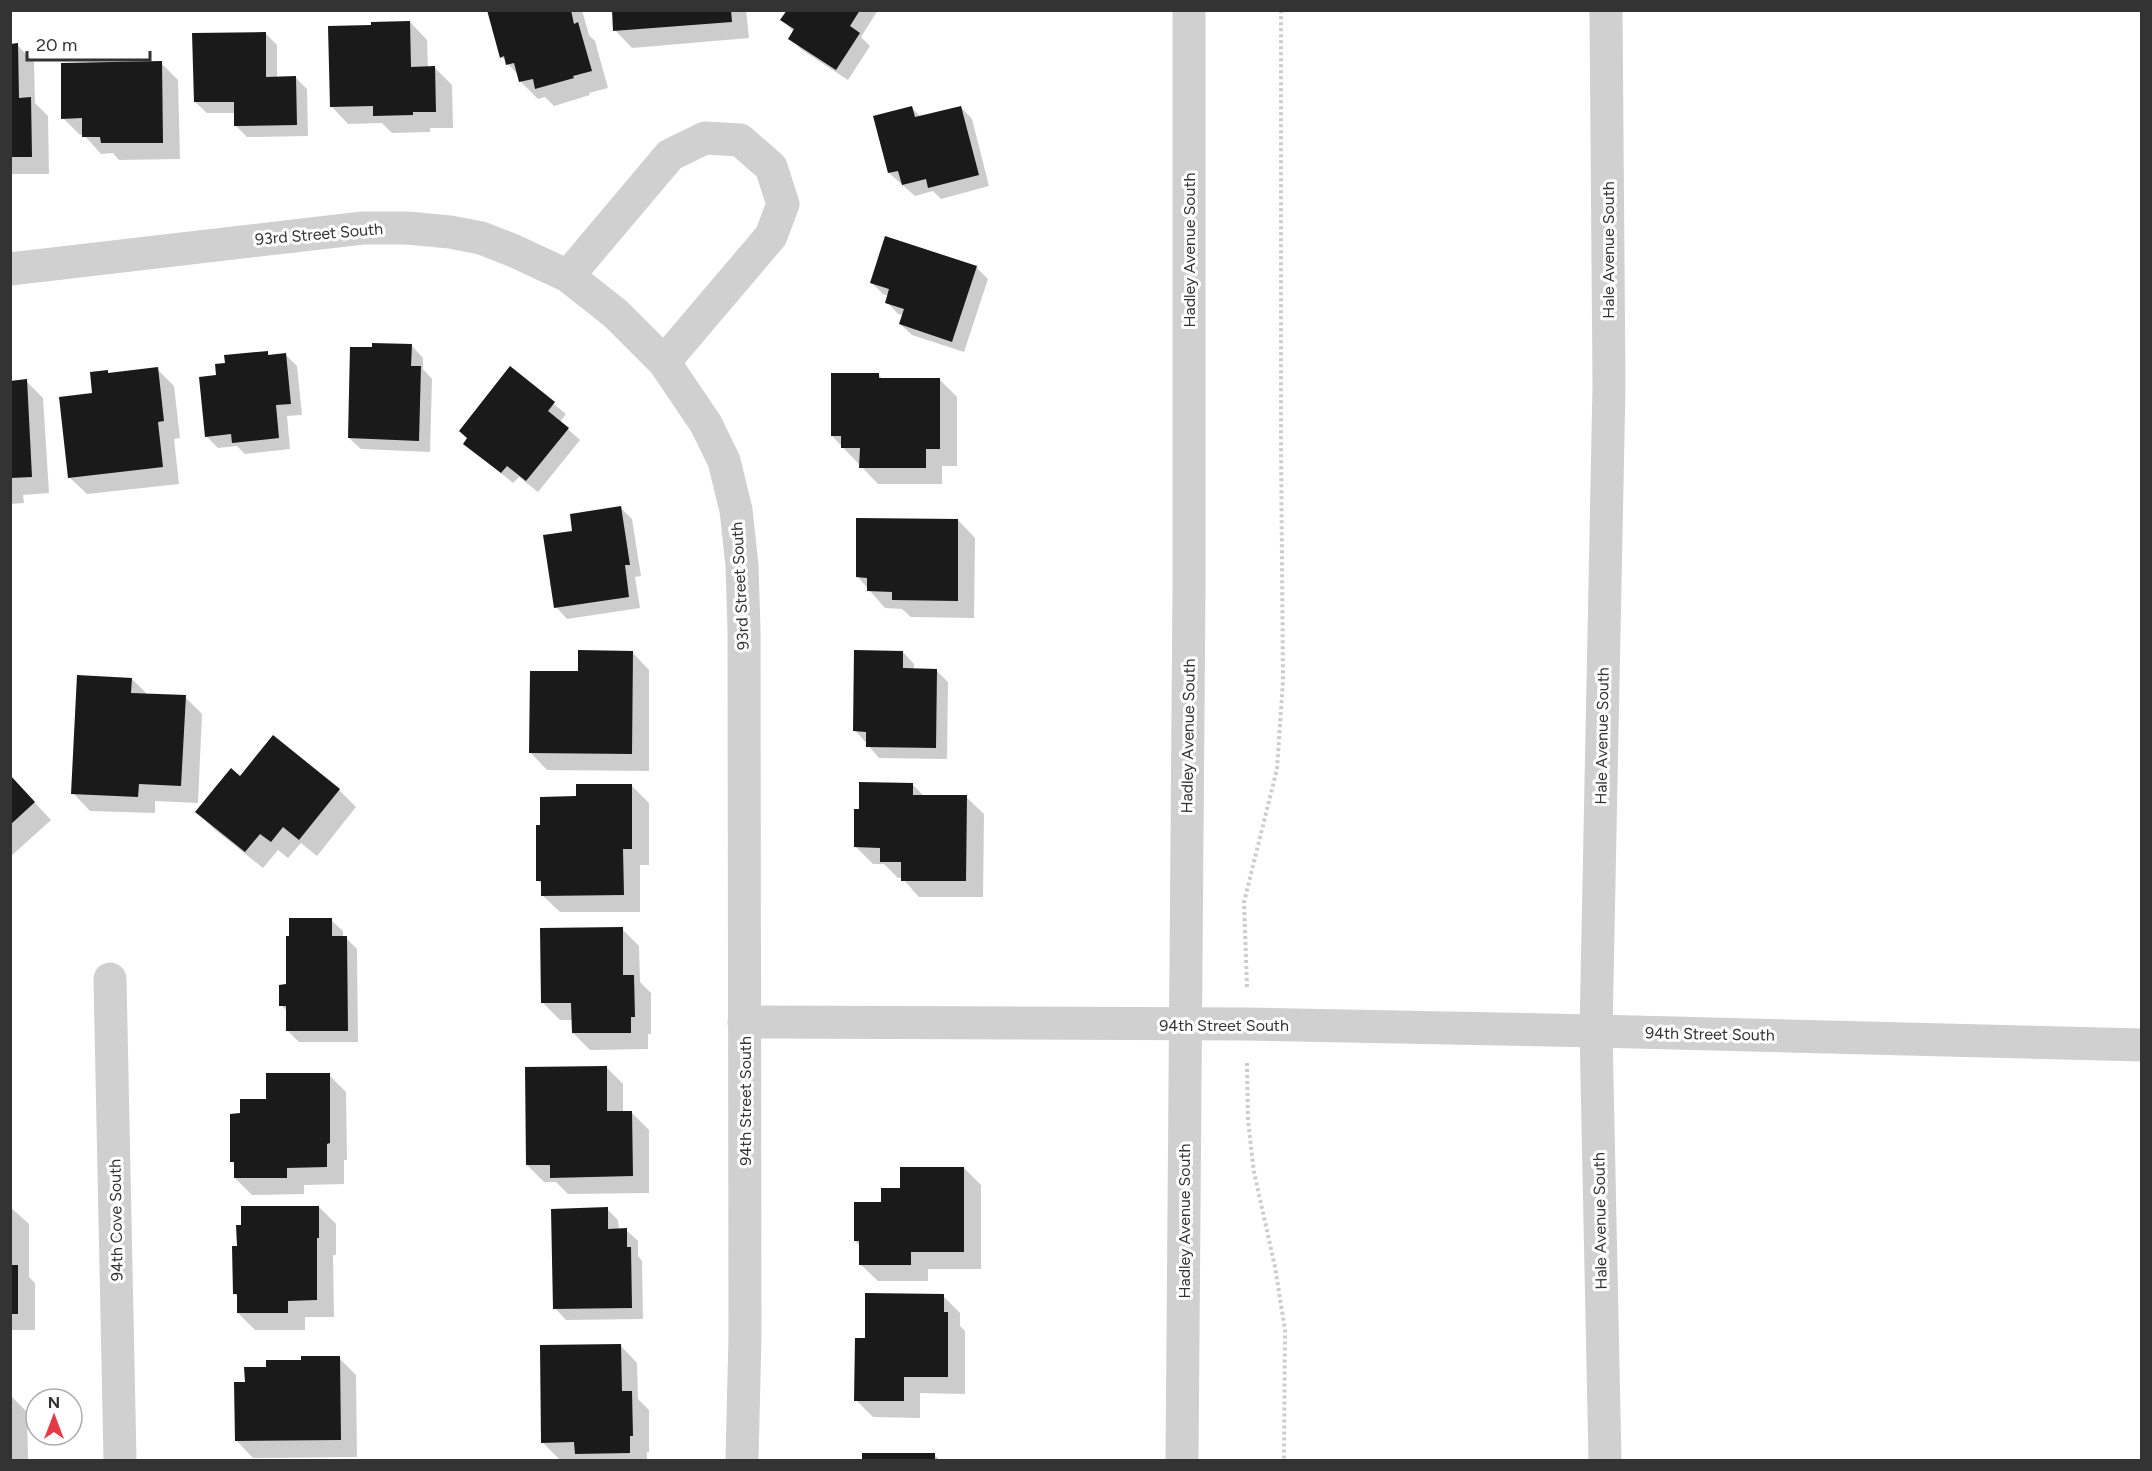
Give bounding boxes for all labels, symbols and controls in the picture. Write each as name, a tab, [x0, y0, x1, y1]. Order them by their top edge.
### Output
scale bar	[27, 24, 150, 62]
text: 20 m	[36, 34, 77, 56]
street label: Hadley Avenue South	[1180, 172, 1199, 328]
street label: Hale Avenue South	[1599, 181, 1618, 319]
street label: 93rd Street South	[254, 219, 384, 249]
street label: 93rd Street South	[727, 521, 753, 651]
street label: Hadley Avenue South	[1177, 658, 1199, 814]
street label: Hale Avenue South	[1591, 667, 1613, 805]
street label: 94th Street South	[1159, 1016, 1289, 1035]
street label: 94th Street South	[1645, 1023, 1775, 1045]
street label: 94th Street South	[736, 1036, 755, 1166]
street label: Hadley Avenue South	[1175, 1143, 1194, 1299]
street label: Hale Avenue South	[1589, 1152, 1611, 1290]
street label: 94th Cove South	[105, 1159, 127, 1281]
north arrow	[24, 1387, 84, 1447]
text: N	[48, 1393, 60, 1412]

